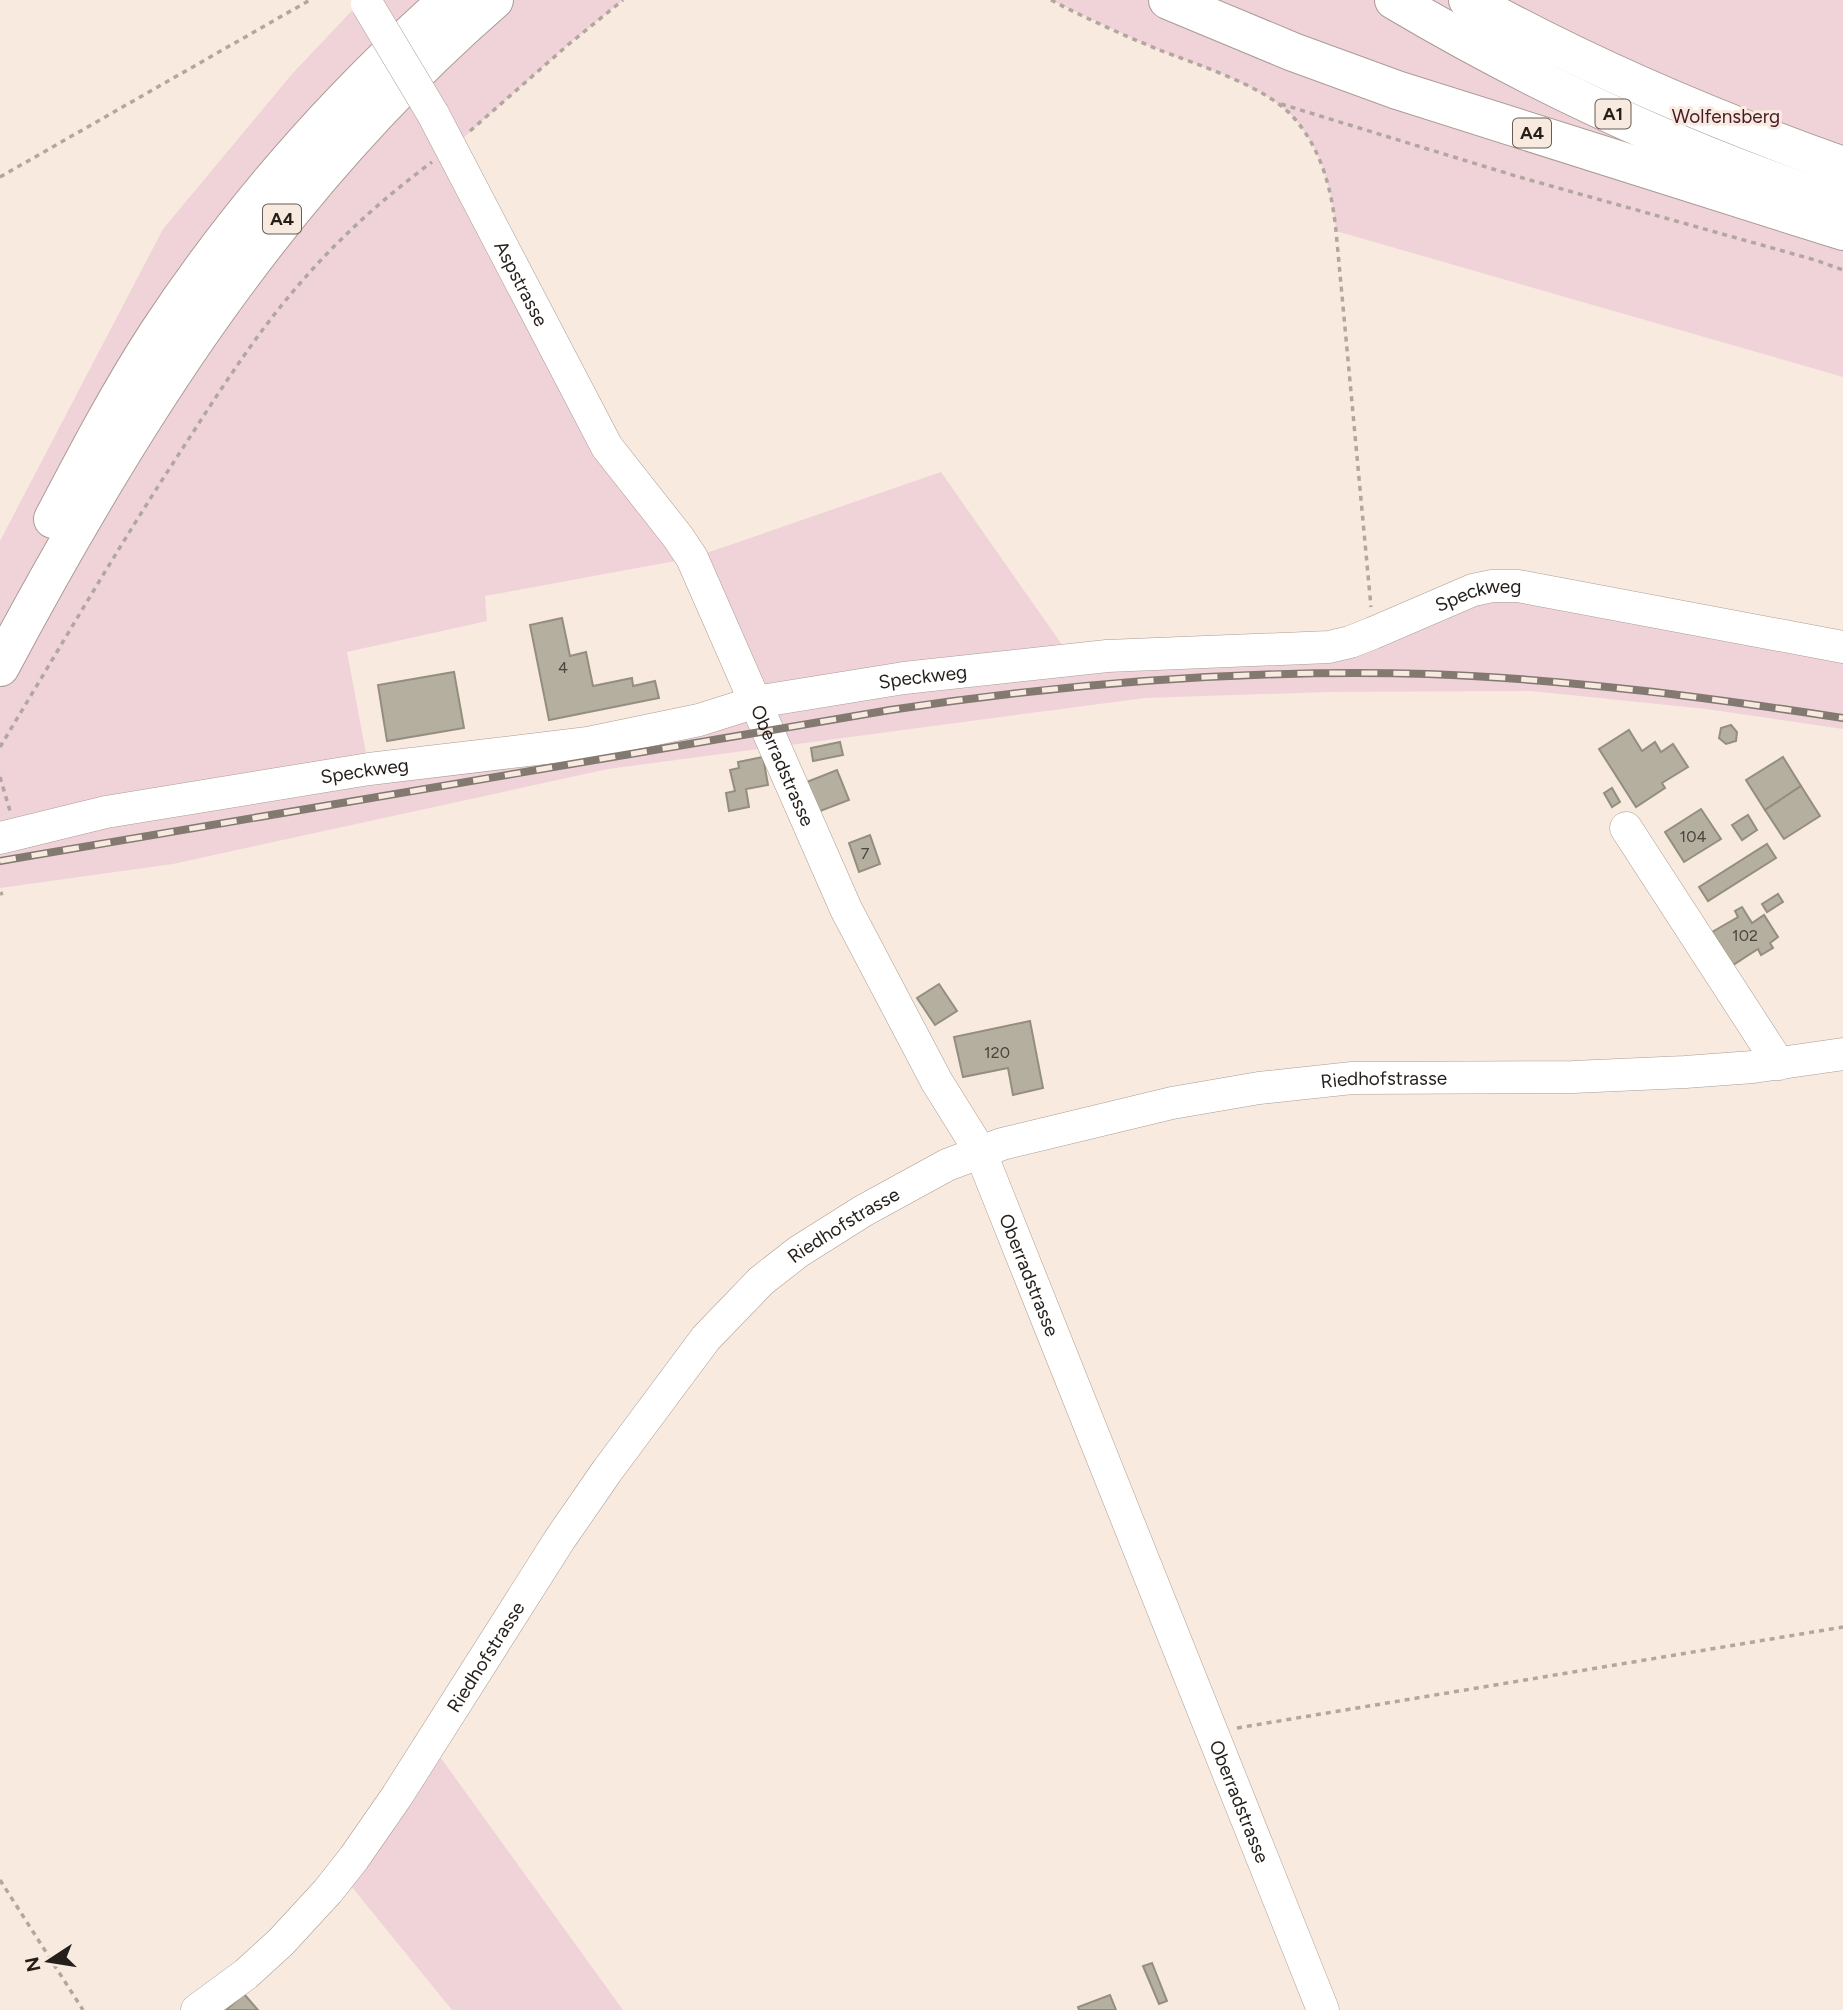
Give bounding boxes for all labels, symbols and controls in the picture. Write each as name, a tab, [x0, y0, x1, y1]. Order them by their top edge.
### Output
road number: A1	[1596, 100, 1630, 128]
park label: Wolfensberg	[1672, 105, 1780, 128]
road number: A4	[1513, 118, 1551, 148]
road number: A4	[263, 204, 301, 233]
street label: Aspstrasse	[490, 237, 553, 330]
street label: Speckweg	[1431, 575, 1521, 616]
house number: 4	[558, 658, 568, 677]
street label: Speckweg	[877, 660, 968, 693]
street label: Oberradstrasse	[746, 701, 820, 830]
street label: Speckweg	[319, 753, 410, 788]
house number: 104	[1680, 827, 1706, 846]
house number: 7	[861, 844, 870, 863]
house number: 102	[1732, 926, 1758, 945]
house number: 120	[984, 1043, 1010, 1062]
street label: Riedhofstrasse	[1319, 1066, 1447, 1093]
street label: Riedhofstrasse	[783, 1182, 903, 1267]
street label: Oberradstrasse	[995, 1210, 1064, 1340]
street label: Riedhofstrasse	[442, 1597, 529, 1716]
street label: Oberradstrasse	[1205, 1737, 1275, 1866]
north arrow	[14, 1926, 84, 1996]
text: N	[20, 1955, 46, 1974]

